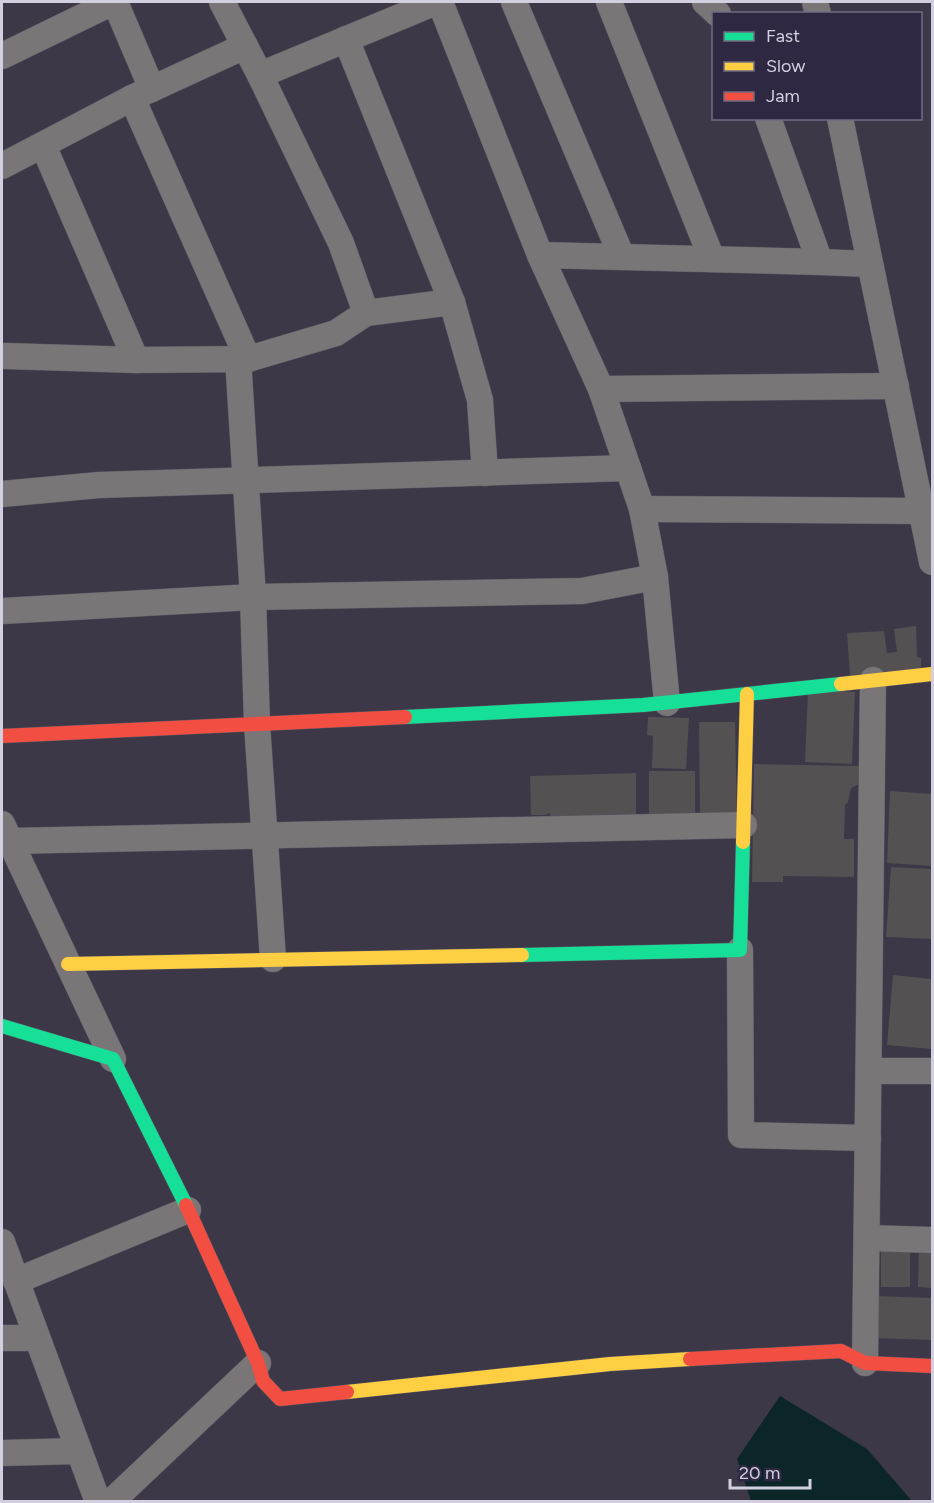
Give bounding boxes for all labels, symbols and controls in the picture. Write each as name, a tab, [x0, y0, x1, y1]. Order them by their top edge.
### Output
legend	[712, 12, 922, 120]
text: Fast	[766, 25, 800, 47]
text: Slow	[766, 55, 805, 77]
text: Jam	[766, 85, 800, 107]
scale bar	[730, 1452, 810, 1490]
text: 20 m	[739, 1462, 780, 1484]

